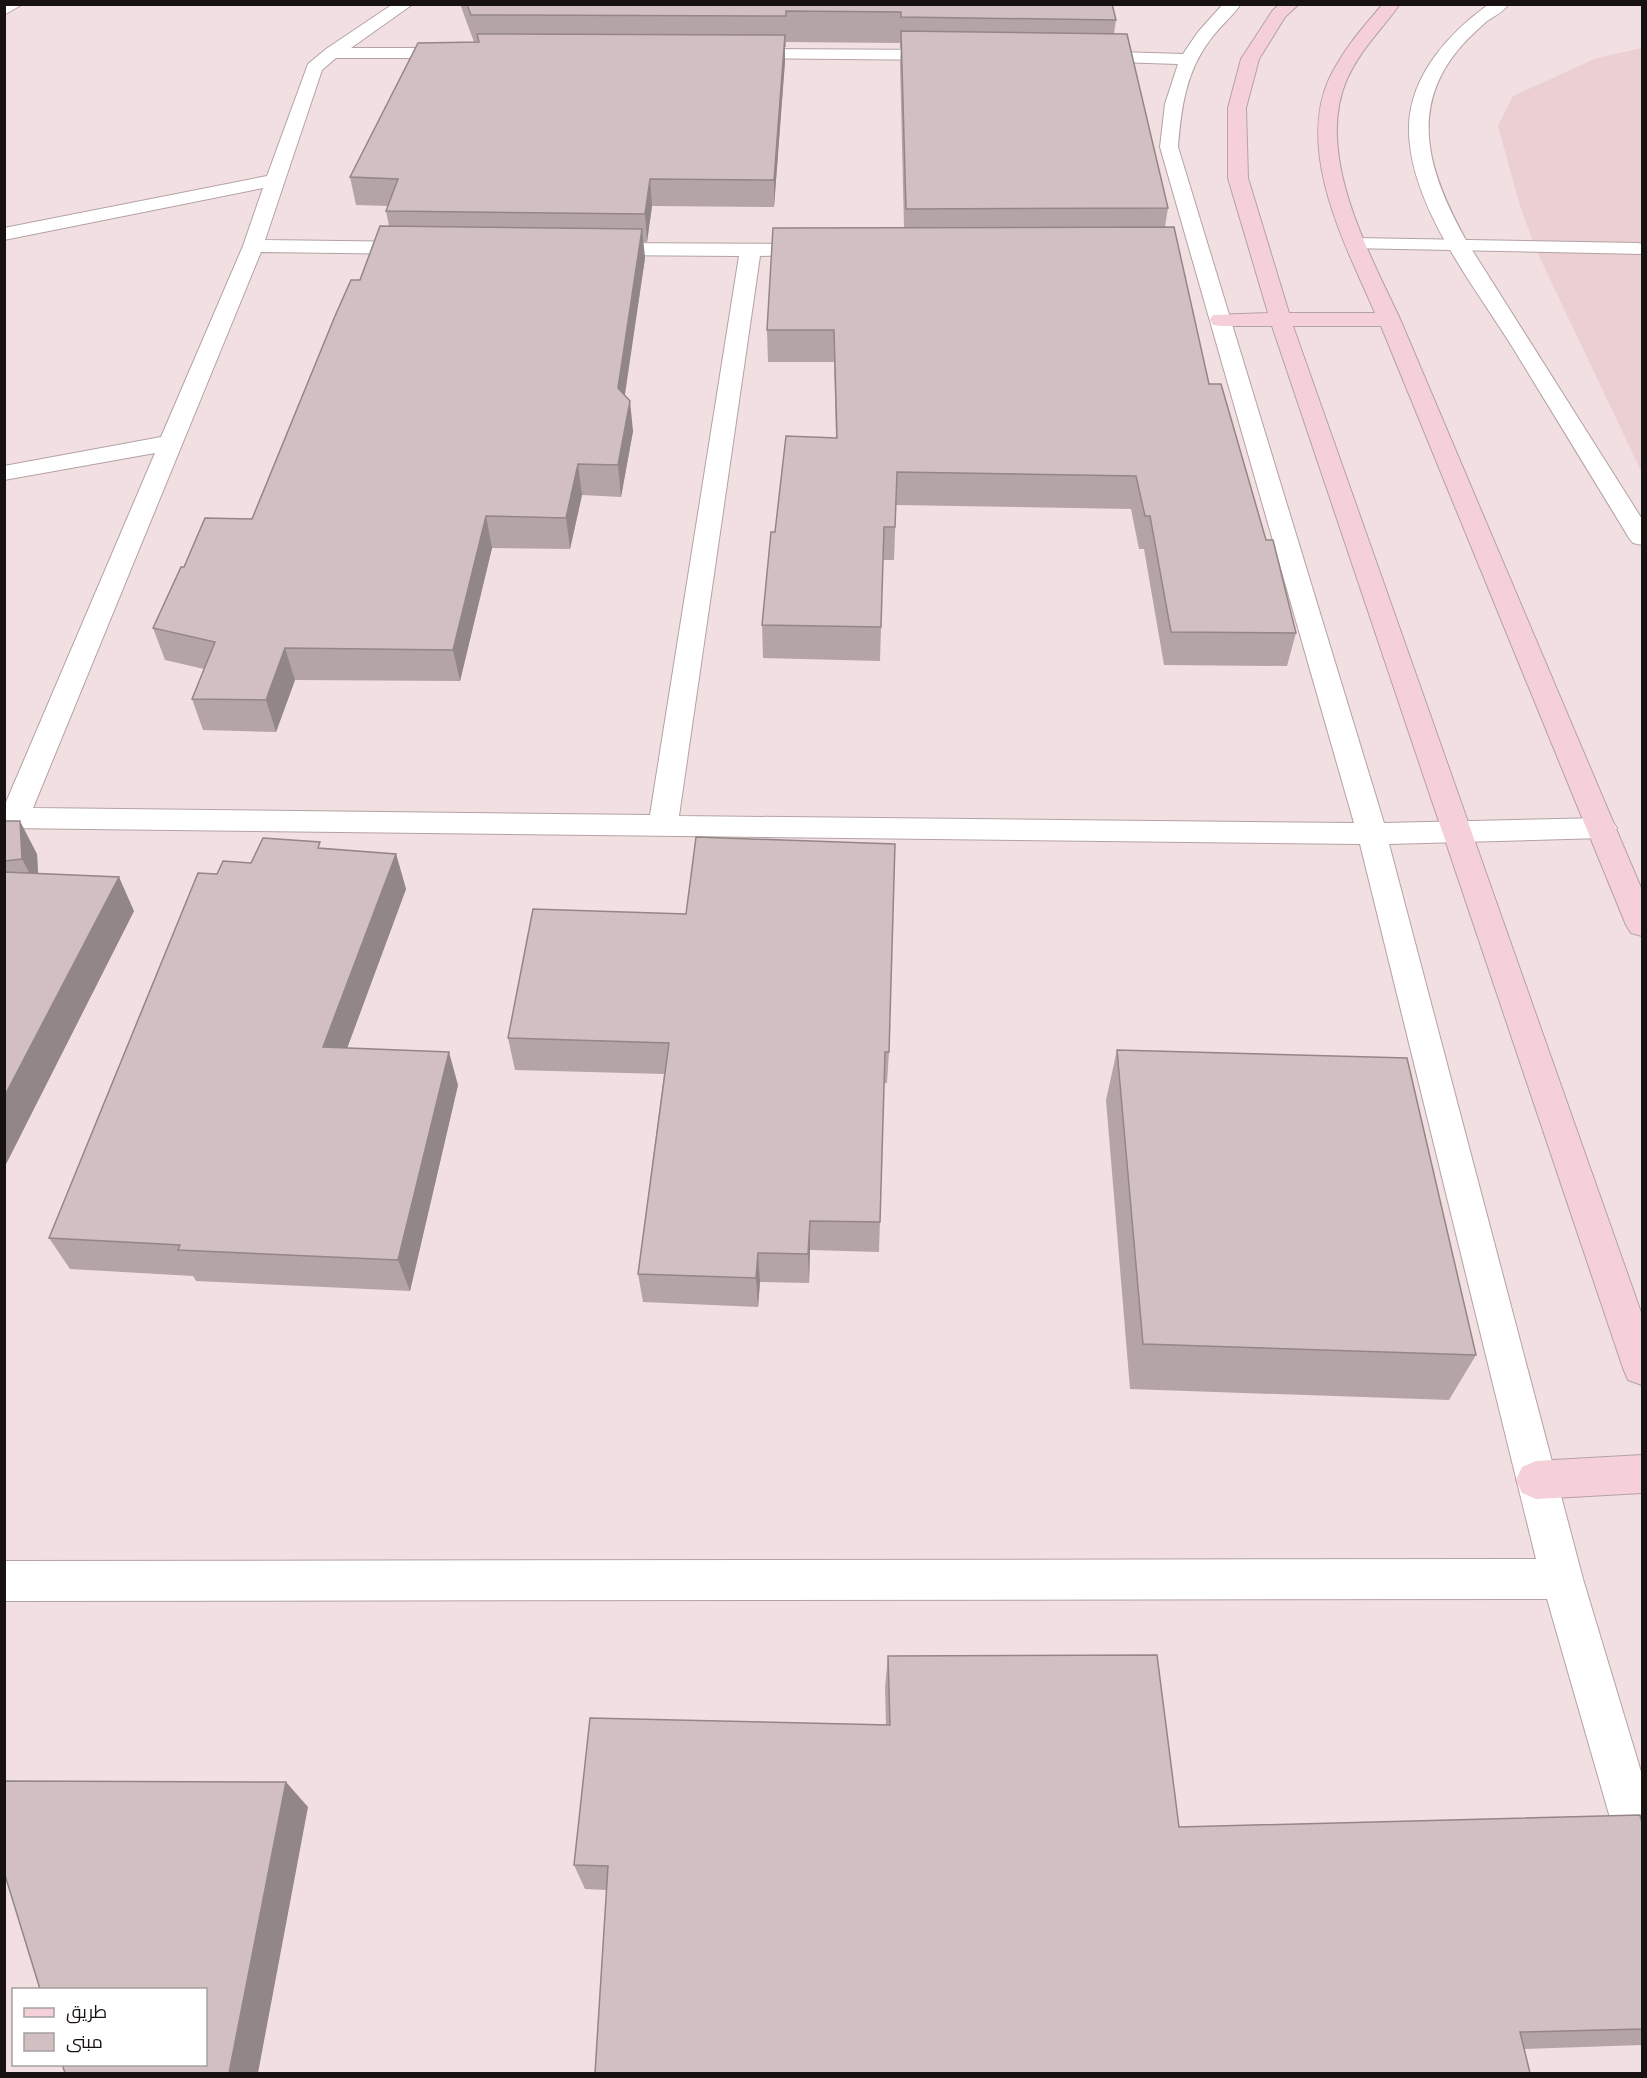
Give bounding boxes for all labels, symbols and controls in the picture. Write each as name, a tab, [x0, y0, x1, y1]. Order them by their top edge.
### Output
legend	[12, 1988, 207, 2066]
text: طريق	[66, 2000, 107, 2024]
text: مبنى	[66, 2030, 103, 2053]

